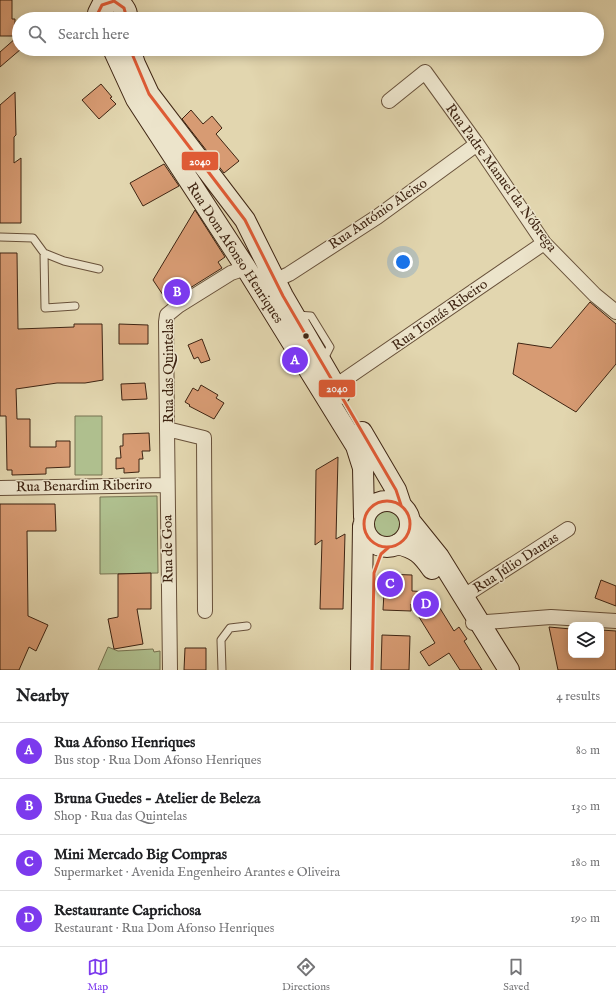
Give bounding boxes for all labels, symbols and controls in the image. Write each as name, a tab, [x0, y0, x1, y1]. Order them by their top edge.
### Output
search box	[12, 12, 604, 56]
icon: search	[26, 23, 48, 45]
text: Search here	[58, 25, 129, 44]
street label: Rua Padre Manuel da Nóbrega	[441, 100, 561, 256]
line badge: 2040	[181, 151, 219, 171]
text: 2040	[189, 155, 211, 169]
street label: Rua António Aleixo	[325, 174, 431, 254]
street label: Rua Dom Afonso Henriques	[183, 179, 287, 327]
your location	[393, 252, 413, 272]
street label: Rua Tomás Ribeiro	[389, 275, 492, 355]
pin: B	[164, 277, 190, 307]
street label: Rua das Quintelas	[160, 319, 178, 423]
unlabelled marker	[301, 331, 311, 341]
pin: A	[282, 345, 308, 375]
line badge: 2040	[318, 379, 356, 398]
text: 2040	[326, 382, 348, 396]
street label: Rua Benardim Riberiro	[16, 476, 153, 496]
street label: Rua de Goa	[158, 514, 178, 583]
street label: Rua Júlio Dantas	[470, 529, 562, 597]
pin: C	[377, 569, 403, 599]
pin: D	[413, 589, 439, 619]
map controls	[568, 622, 604, 658]
button: layers	[568, 622, 604, 658]
text: Nearby	[16, 686, 69, 707]
text: 4 results	[556, 688, 600, 705]
text: Rua Afonso Henriques	[54, 733, 195, 752]
text: A	[25, 742, 33, 759]
text: 80 m	[576, 742, 600, 759]
text: Bus stop · Rua Dom Afonso Henriques	[54, 752, 261, 769]
text: Bruna Guedes - Atelier de Beleza	[54, 789, 260, 808]
text: B	[25, 798, 33, 815]
text: 130 m	[571, 798, 600, 815]
text: Shop · Rua das Quintelas	[54, 808, 187, 825]
text: Mini Mercado Big Compras	[54, 845, 227, 864]
text: C	[24, 854, 34, 871]
text: 180 m	[571, 854, 600, 871]
text: Supermarket · Avenida Engenheiro Arantes e Oliveira	[54, 864, 340, 881]
text: Restaurante Caprichosa	[54, 901, 201, 920]
text: D	[24, 910, 34, 927]
text: 190 m	[570, 910, 600, 927]
text: Restaurant · Rua Dom Afonso Henriques	[54, 920, 274, 937]
tab: Map	[87, 956, 109, 994]
tab: Directions	[282, 956, 330, 994]
tab: Saved	[503, 956, 529, 994]

